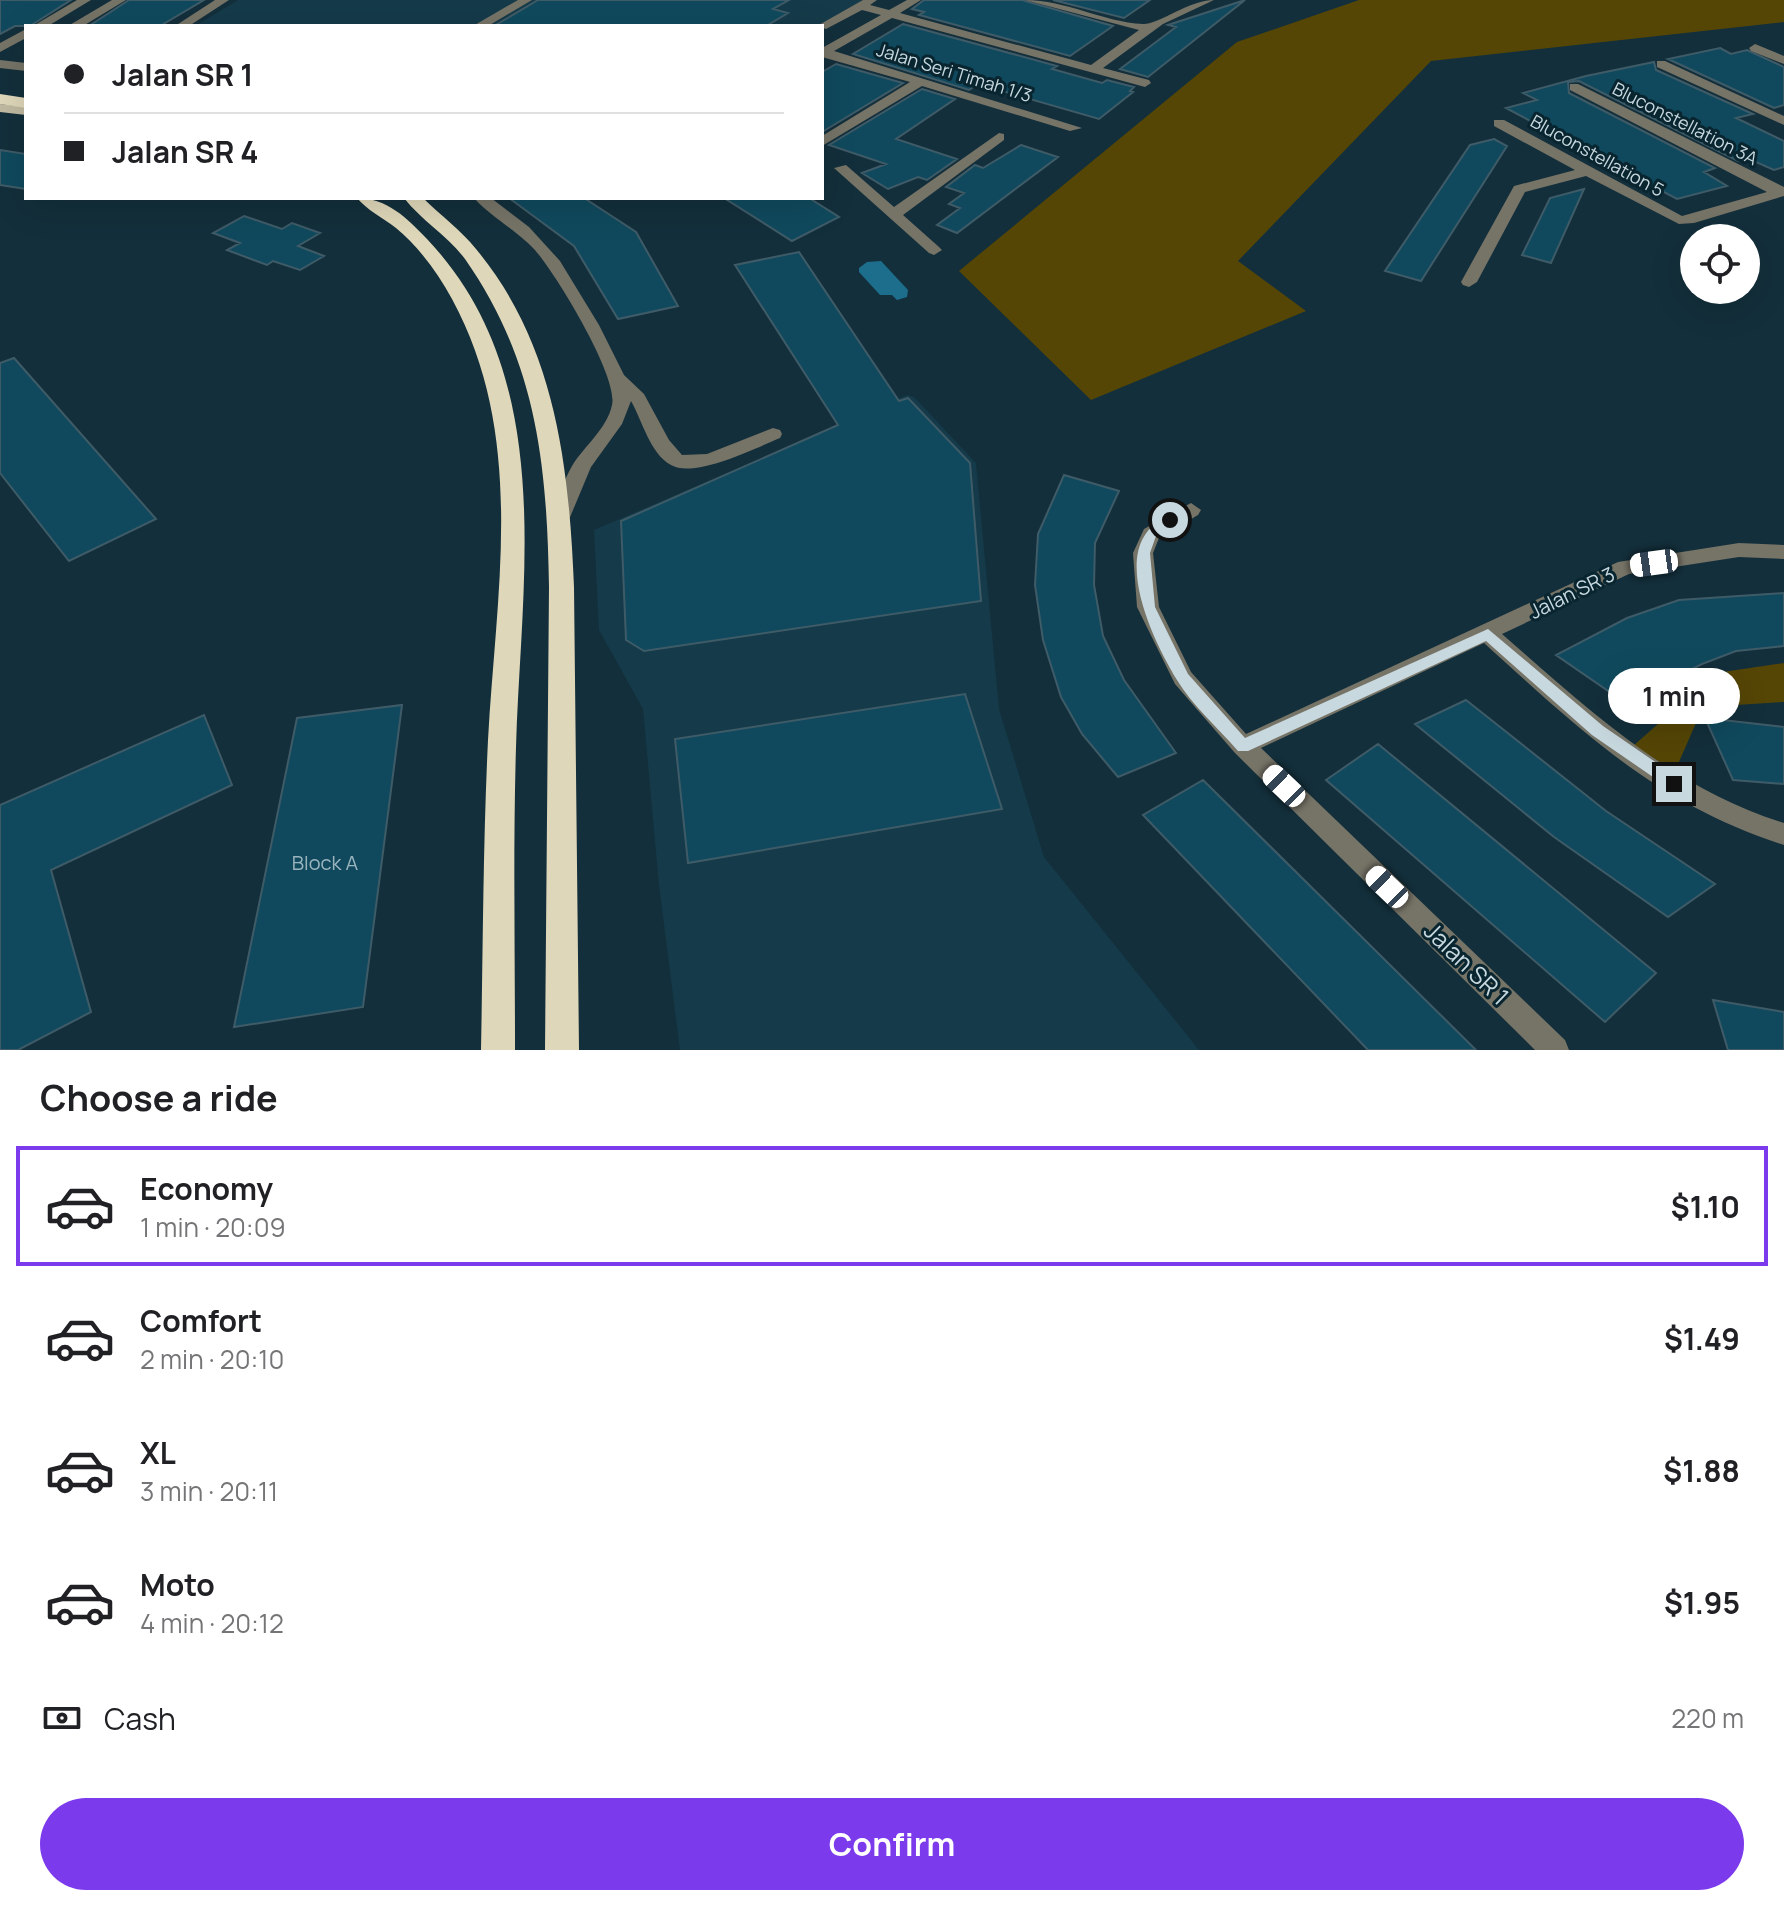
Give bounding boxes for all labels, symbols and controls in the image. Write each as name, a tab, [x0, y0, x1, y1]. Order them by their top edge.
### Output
street label: Jalan Seri Timah 1/3	[874, 37, 1035, 107]
text: Jalan SR 1	[112, 54, 253, 95]
street label: Bluconstellation 3A	[1609, 76, 1763, 170]
street label: Bluconstellation 5	[1527, 109, 1668, 202]
text: Jalan SR 4	[112, 131, 259, 172]
map controls	[1680, 224, 1760, 304]
button: locate	[1680, 224, 1760, 304]
route start	[1152, 502, 1188, 538]
car	[1629, 548, 1679, 578]
street label: Jalan SR 3	[1524, 560, 1619, 625]
callout: 1 min	[1608, 668, 1740, 724]
text: 1 min	[1642, 678, 1706, 714]
car	[1258, 761, 1310, 811]
route end	[1656, 766, 1692, 802]
house number: Block A	[292, 849, 359, 876]
car	[1361, 862, 1413, 912]
street label: Jalan SR 1	[1417, 914, 1517, 1012]
text: Choose a ride	[40, 1073, 278, 1122]
text: Economy	[140, 1168, 273, 1209]
icon: car	[44, 1170, 116, 1242]
text: $1.10	[1671, 1186, 1740, 1227]
text: 1 min · 20:09	[140, 1209, 286, 1245]
text: Comfort	[140, 1300, 262, 1341]
icon: car	[44, 1302, 116, 1374]
text: $1.49	[1664, 1318, 1740, 1359]
text: 2 min · 20:10	[140, 1341, 284, 1377]
text: XL	[140, 1432, 176, 1473]
icon: car	[44, 1434, 116, 1506]
text: $1.88	[1663, 1450, 1740, 1491]
text: 3 min · 20:11	[140, 1473, 278, 1509]
text: Moto	[140, 1564, 215, 1605]
icon: car	[44, 1566, 116, 1638]
text: $1.95	[1664, 1582, 1740, 1623]
text: 4 min · 20:12	[140, 1605, 284, 1641]
icon: cash	[40, 1696, 84, 1740]
text: Cash	[104, 1698, 176, 1739]
text: 220 m	[1671, 1700, 1744, 1736]
button: Confirm	[40, 1798, 1744, 1890]

